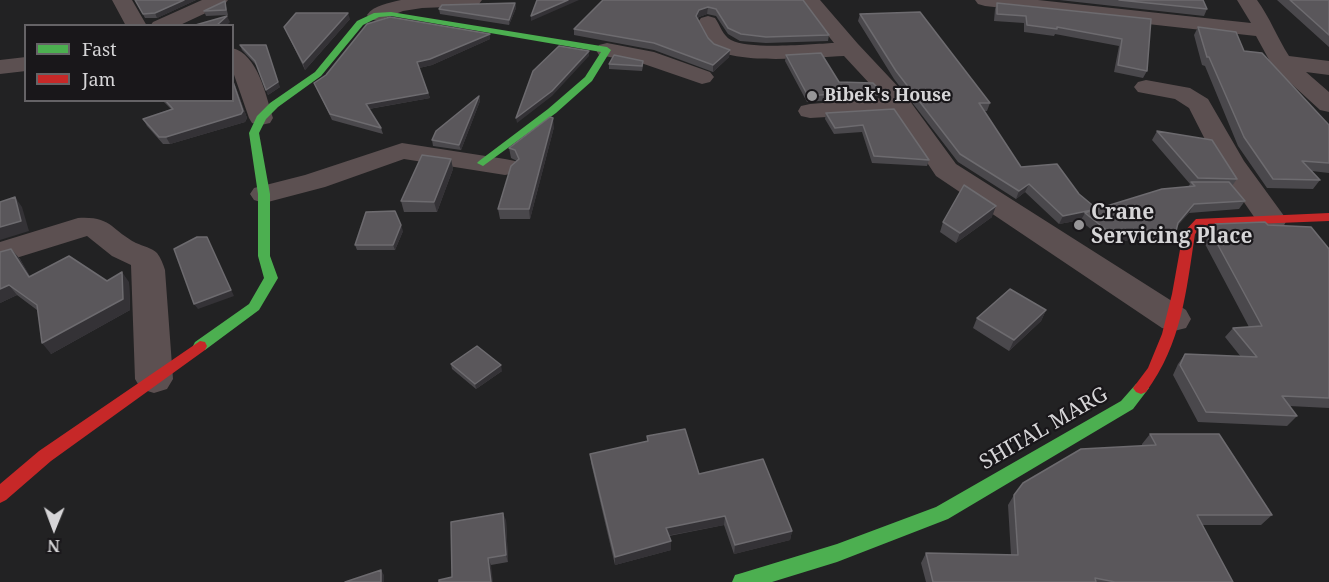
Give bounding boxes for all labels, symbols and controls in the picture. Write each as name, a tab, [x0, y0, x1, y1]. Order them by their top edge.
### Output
legend	[24, 24, 234, 102]
text: Fast	[82, 37, 117, 61]
text: Jam	[82, 67, 116, 91]
place label: Bibek's House	[824, 85, 951, 107]
marker: Bibek's House	[805, 89, 819, 103]
place label: Crane Servicing Place	[1091, 200, 1252, 250]
marker: Crane Servicing Place	[1072, 218, 1086, 232]
street label: SHITAL MARG	[976, 382, 1112, 476]
north arrow	[24, 498, 84, 558]
text: N	[47, 535, 60, 557]

